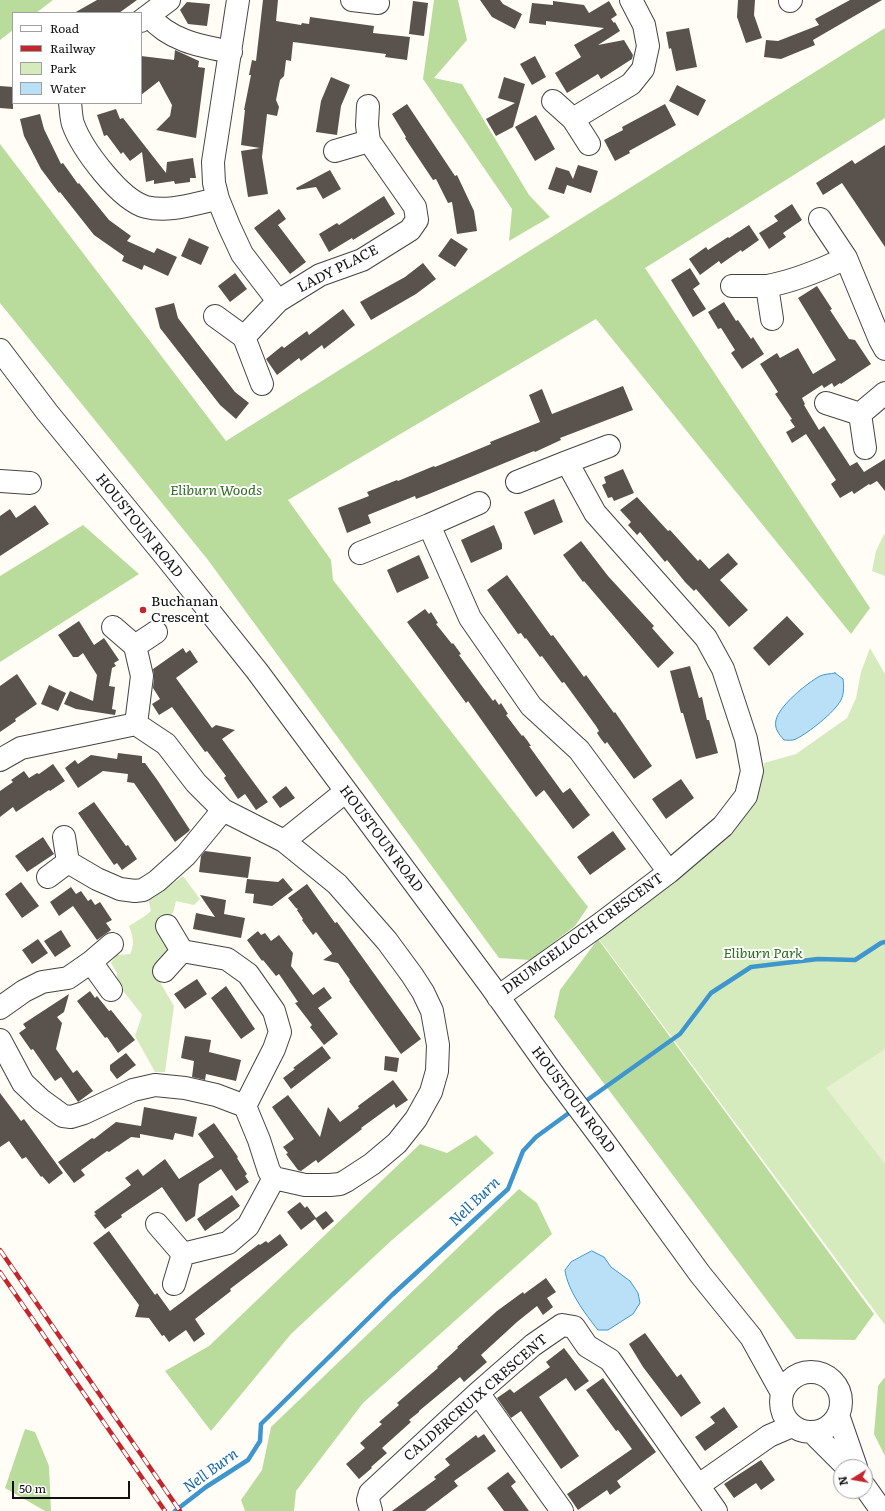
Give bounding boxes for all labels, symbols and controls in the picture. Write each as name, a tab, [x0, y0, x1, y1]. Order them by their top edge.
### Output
legend	[12, 12, 142, 104]
text: Road	[50, 19, 79, 37]
text: Railway	[50, 39, 96, 57]
text: Park	[50, 59, 76, 77]
text: Water	[50, 79, 86, 97]
street label: LADY PLACE	[295, 242, 381, 296]
street label: HOUSTOUN ROAD	[92, 471, 186, 581]
park label: Eliburn Woods	[170, 483, 262, 499]
place label: Buchanan Crescent	[151, 594, 219, 626]
marker: Buchanan Crescent	[138, 605, 148, 615]
street label: HOUSTOUN ROAD	[335, 782, 427, 896]
street label: DRUMGELLOCH CRESCENT	[499, 870, 667, 998]
park label: Eliburn Park	[723, 946, 803, 962]
street label: HOUSTOUN ROAD	[527, 1043, 619, 1157]
water label: Nell Burn	[446, 1174, 504, 1230]
street label: CALDERCRUIX CRESCENT	[401, 1331, 551, 1465]
water label: Nell Burn	[180, 1445, 242, 1497]
north arrow	[833, 1459, 873, 1499]
scale bar	[14, 1473, 132, 1499]
text: N	[833, 1475, 851, 1487]
text: 50 m	[19, 1479, 46, 1497]

